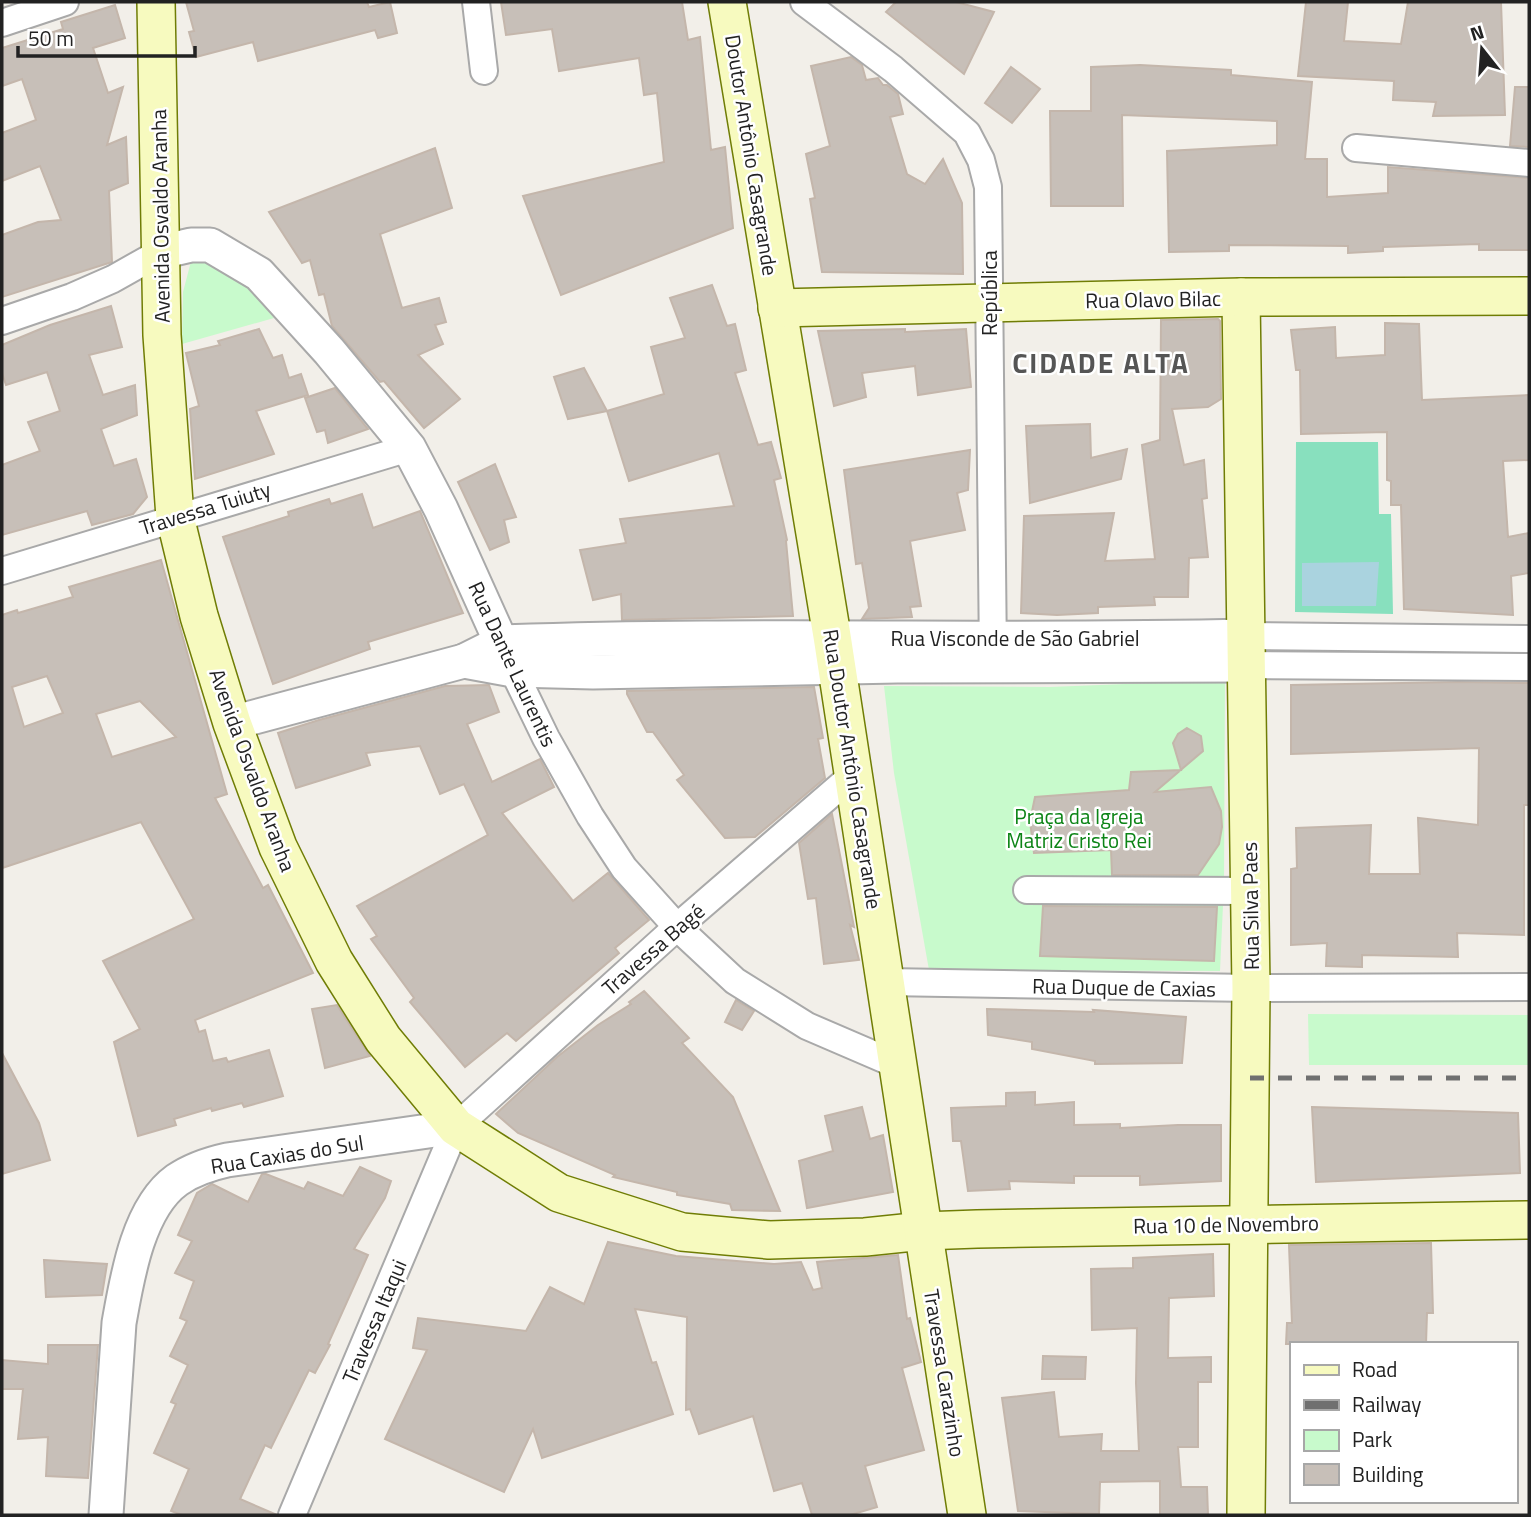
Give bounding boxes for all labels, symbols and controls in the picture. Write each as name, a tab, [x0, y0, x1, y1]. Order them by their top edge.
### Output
scale bar	[18, 14, 194, 58]
north arrow	[1447, 14, 1517, 84]
text: N	[1466, 16, 1487, 48]
text: 50 m	[28, 22, 74, 54]
street label: Doutor Antônio Casagrande	[717, 32, 787, 278]
street label: Avenida Osvaldo Aranha	[142, 108, 178, 323]
street label: República	[973, 250, 1005, 336]
street label: Rua Olavo Bilac	[1085, 282, 1221, 316]
district label: CIDADE ALTA	[1012, 341, 1190, 384]
street label: Travessa Tuiuty	[135, 473, 275, 543]
street label: Rua Dante Laurentis	[461, 576, 565, 752]
street label: Rua Visconde de São Gabriel	[890, 622, 1140, 654]
street label: Rua Doutor Antônio Casagrande	[815, 627, 891, 911]
street label: Avenida Osvaldo Aranha	[201, 664, 305, 876]
park label: Praça da Igreja Matriz Cristo Rei	[1006, 800, 1152, 856]
street label: Rua Silva Paes	[1233, 842, 1267, 970]
street label: Travessa Bagé	[595, 895, 711, 1003]
street label: Rua Duque de Caxias	[1032, 969, 1216, 1005]
street label: Rua Caxias do Sul	[208, 1126, 366, 1182]
street label: Rua 10 de Novembro	[1133, 1206, 1319, 1242]
street label: Travessa Itaqui	[333, 1254, 415, 1388]
street label: Travessa Carazinho	[916, 1287, 974, 1459]
legend	[1290, 1342, 1517, 1503]
text: Road	[1352, 1353, 1397, 1385]
text: Railway	[1352, 1388, 1421, 1420]
text: Park	[1352, 1423, 1392, 1455]
text: Building	[1352, 1458, 1424, 1490]

